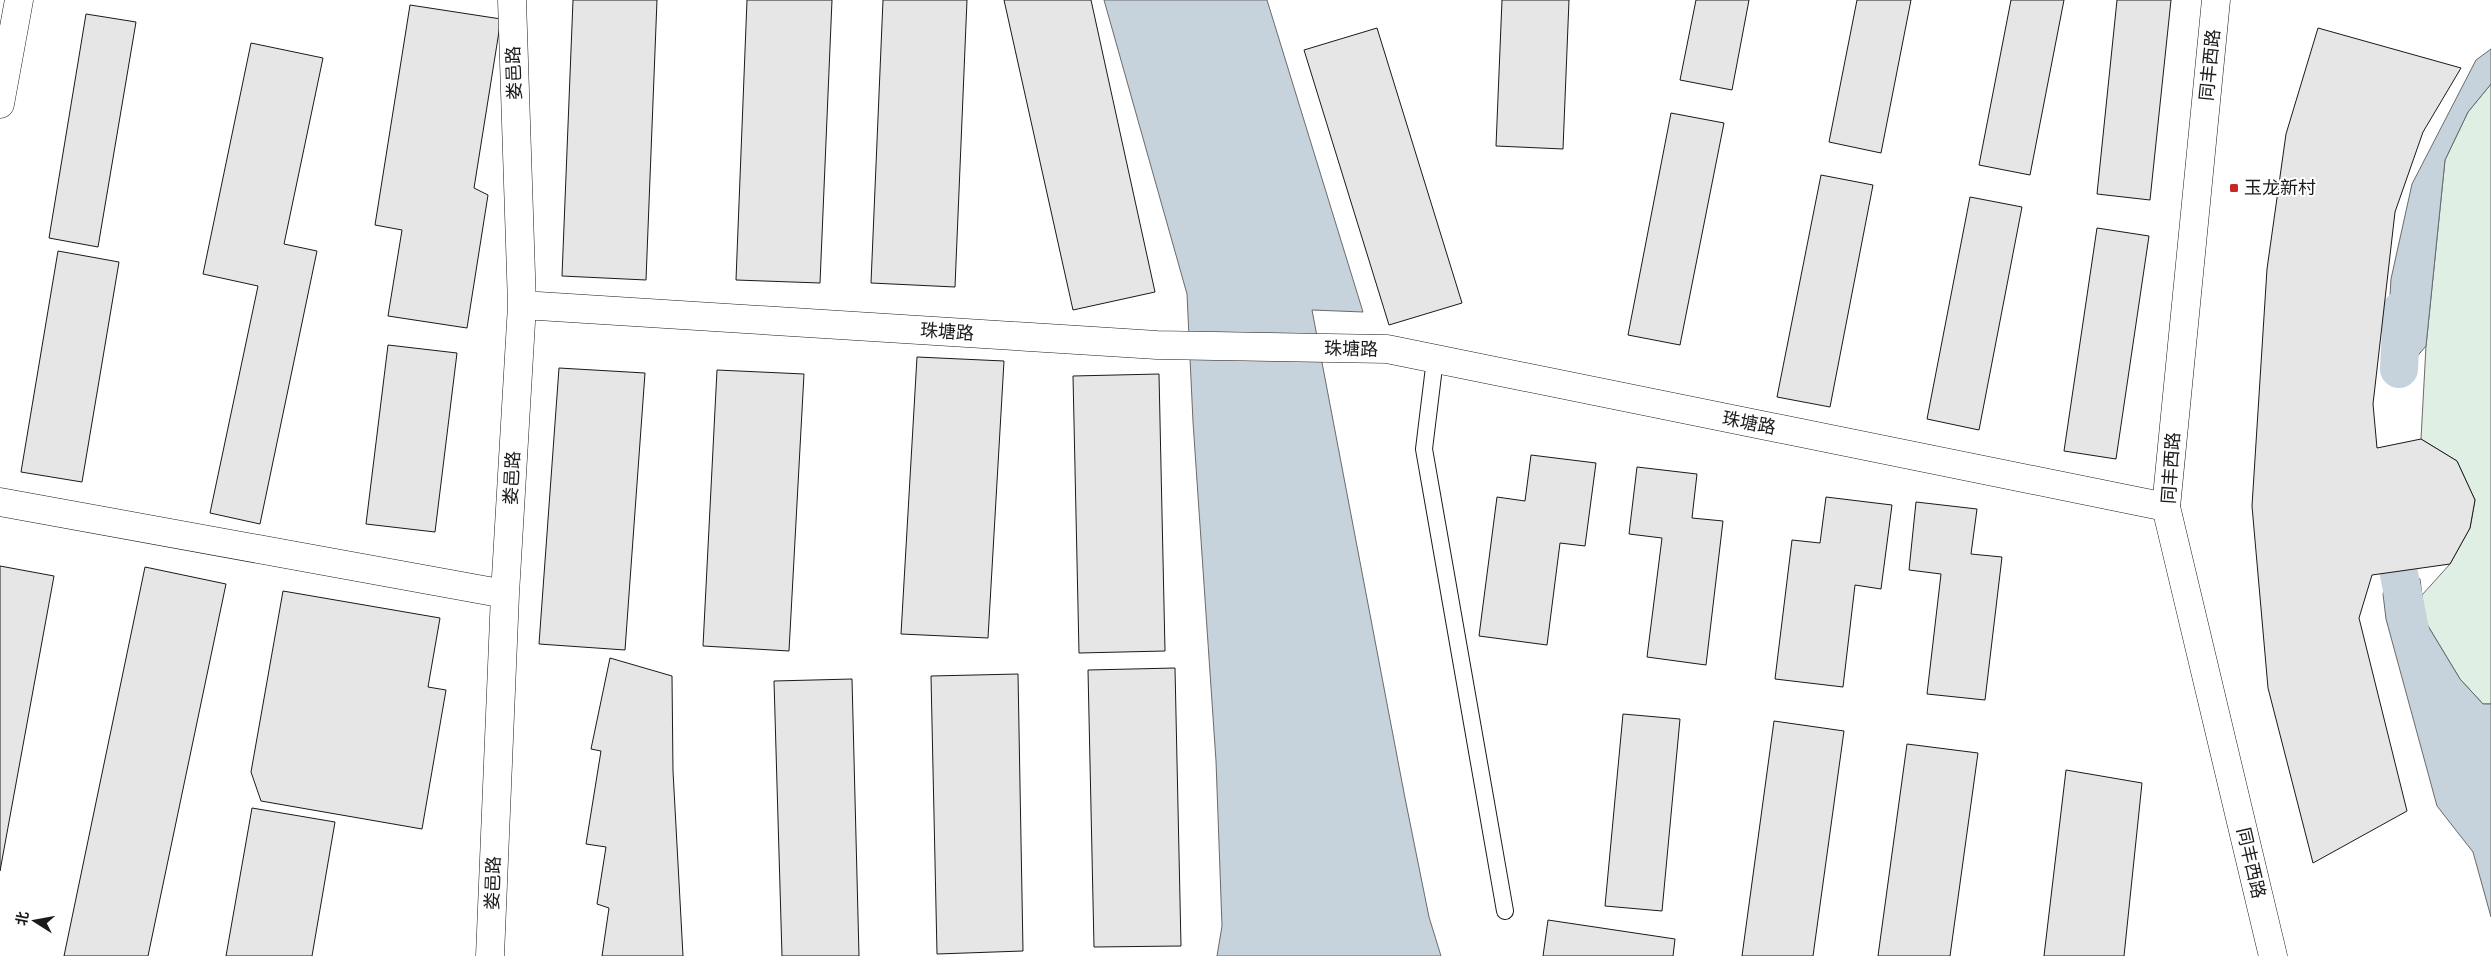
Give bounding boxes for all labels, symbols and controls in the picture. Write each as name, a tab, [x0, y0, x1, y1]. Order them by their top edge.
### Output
street label: 同丰西路	[2195, 28, 2225, 102]
street label: 娄邑路	[502, 46, 526, 100]
place label: 玉龙新村	[2244, 177, 2316, 199]
marker: 玉龙新村	[2228, 182, 2240, 194]
street label: 珠塘路	[919, 319, 975, 345]
street label: 珠塘路	[1324, 338, 1378, 360]
street label: 珠塘路	[1720, 407, 1778, 439]
street label: 同丰西路	[2158, 431, 2184, 505]
street label: 娄邑路	[500, 450, 524, 506]
street label: 同丰西路	[2232, 825, 2270, 901]
street label: 娄邑路	[481, 856, 505, 910]
north arrow	[10, 896, 60, 946]
text: 北	[13, 910, 32, 927]

